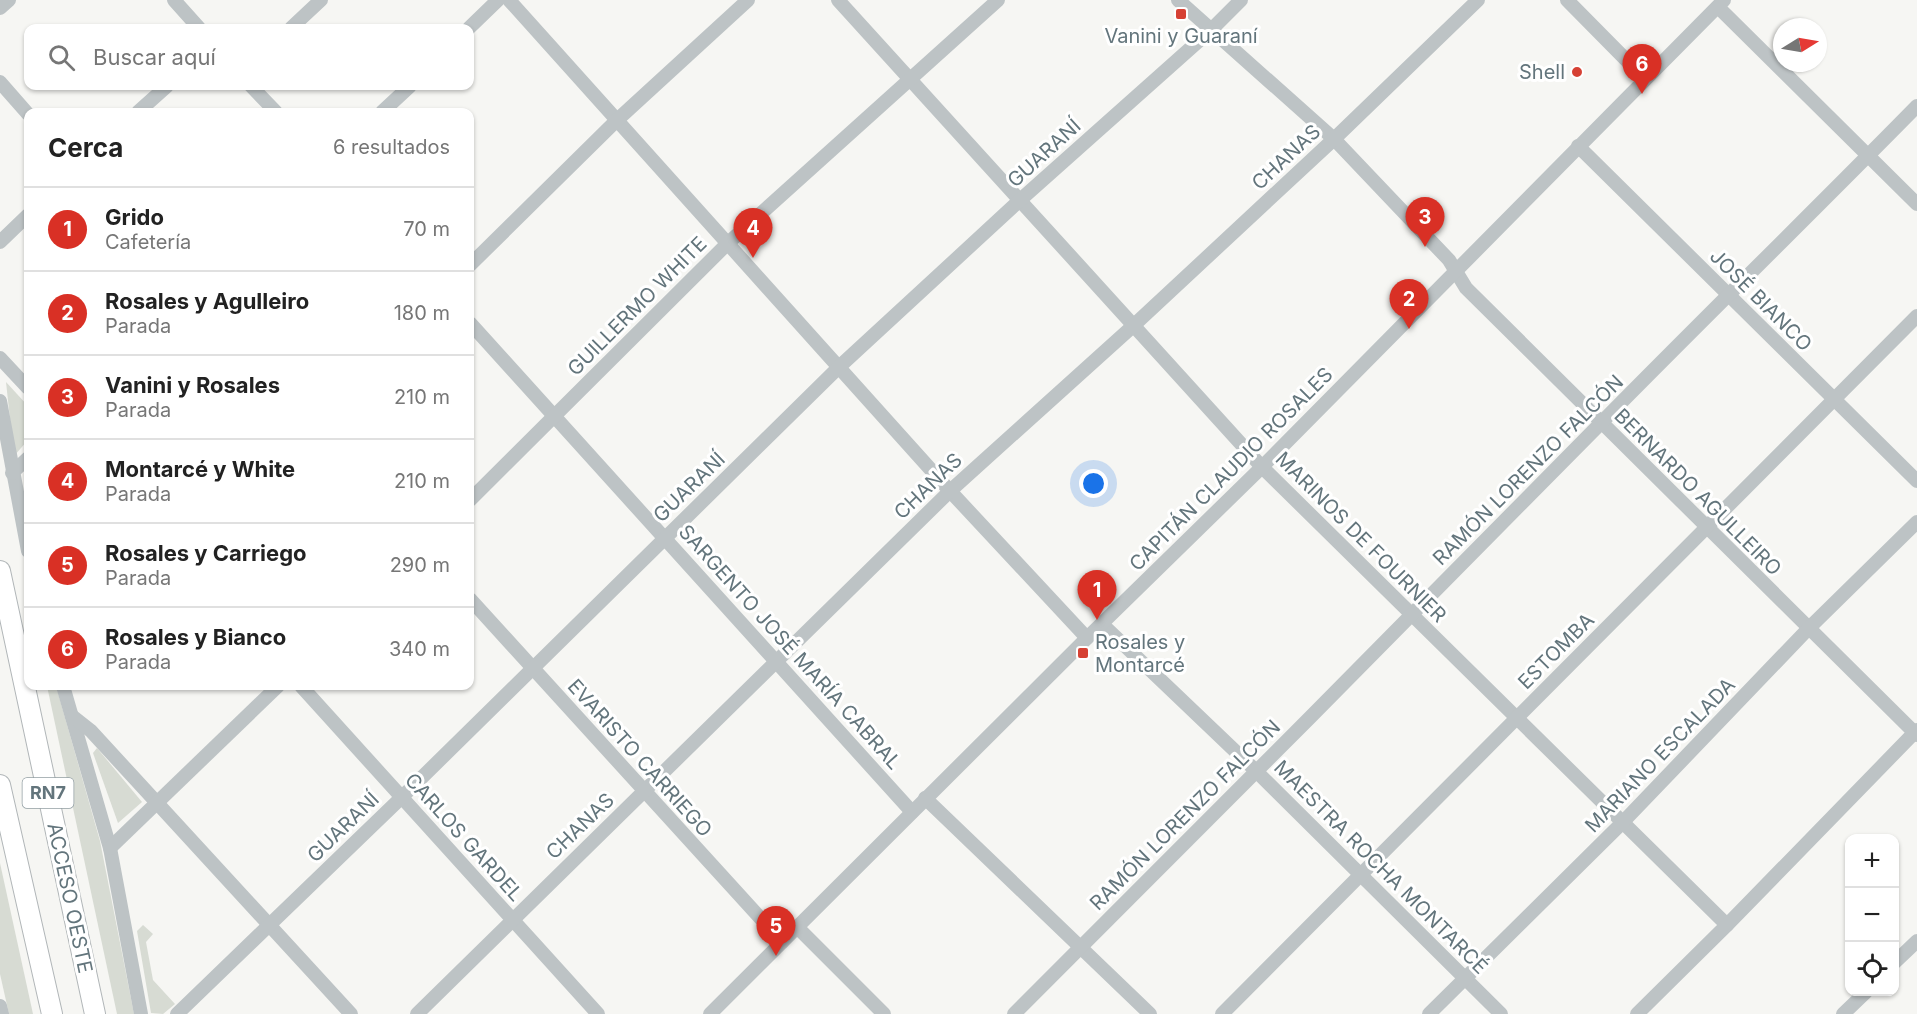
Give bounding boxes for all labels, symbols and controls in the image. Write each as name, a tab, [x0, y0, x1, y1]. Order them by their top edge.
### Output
marker: Vanini y Guaraní	[1174, 7, 1188, 21]
north arrow	[1773, 18, 1827, 72]
search box	[24, 24, 474, 90]
place label: Vanini y Guaraní	[1104, 24, 1258, 48]
icon: search	[45, 41, 78, 74]
text: Buscar aquí	[93, 44, 216, 70]
pin: 6	[1622, 44, 1662, 94]
place label: Shell	[1519, 60, 1565, 84]
marker: Shell	[1570, 65, 1584, 79]
street label: GUARANÍ	[1002, 113, 1086, 192]
street label: CHANAS	[1247, 119, 1325, 195]
text: Cerca	[48, 132, 123, 163]
text: 6 resultados	[333, 135, 450, 159]
pin: 3	[1406, 198, 1444, 247]
text: Grido	[105, 204, 164, 230]
pin: 4	[734, 208, 772, 258]
text: 1	[63, 217, 72, 241]
text: 70 m	[403, 217, 450, 241]
text: Cafetería	[105, 230, 191, 254]
street label: GUILLERMO WHITE	[563, 232, 711, 380]
street label: JOSÉ BIANCO	[1705, 243, 1818, 356]
pin: 2	[1390, 280, 1428, 329]
text: Rosales y Agulleiro	[105, 288, 309, 314]
text: 2	[61, 301, 74, 325]
text: 180 m	[394, 301, 450, 325]
text: Parada	[105, 314, 171, 338]
street label: CAPITÁN CLAUDIO ROSALES	[1124, 362, 1338, 576]
street label: RAMÓN LORENZO FALCÓN	[1427, 369, 1628, 570]
text: Vanini y Rosales	[105, 372, 280, 398]
text: 3	[61, 385, 74, 409]
text: 210 m	[394, 385, 450, 409]
text: Parada	[105, 398, 171, 422]
street label: BERNARDO AGULLEIRO	[1610, 404, 1786, 580]
street label: GUARANÍ	[647, 446, 730, 527]
street label: MARINOS DE FOURNIER	[1271, 447, 1451, 627]
street label: CHANAS	[889, 448, 967, 524]
text: Montarcé y White	[105, 456, 295, 482]
text: 4	[61, 469, 74, 493]
text: 210 m	[394, 469, 450, 493]
your location	[1079, 469, 1108, 498]
text: Parada	[105, 482, 171, 506]
street label: SARGENTO JOSÉ MARÍA CABRAL	[674, 519, 907, 774]
text: Rosales y Carriego	[105, 540, 307, 566]
text: 5	[61, 553, 74, 577]
text: 290 m	[390, 553, 450, 577]
text: Parada	[105, 566, 171, 590]
pin: 1	[1078, 570, 1116, 620]
street label: ESTOMBA	[1513, 608, 1599, 694]
text: Rosales y Bianco	[105, 624, 286, 650]
place label: Rosales y Montarcé	[1095, 630, 1185, 677]
text: 6	[61, 637, 74, 661]
text: 340 m	[389, 637, 450, 661]
marker: Rosales y Montarcé	[1076, 646, 1090, 660]
text: Parada	[105, 650, 171, 674]
street label: MARIANO ESCALADA	[1580, 673, 1740, 837]
street label: EVARISTO CARRIEGO	[563, 674, 717, 842]
street label: RAMÓN LORENZO FALCÓN	[1084, 714, 1285, 915]
street label: MAESTRA ROCHA MONTARCÉ	[1269, 755, 1493, 979]
street label: CARLOS GARDEL	[400, 768, 528, 906]
road number: RN7	[22, 778, 74, 808]
street label: GUARANÍ	[301, 786, 384, 867]
street label: CHANAS	[541, 788, 619, 864]
street label: ACCESO OESTE	[42, 821, 98, 975]
map controls	[1845, 834, 1899, 996]
button: +	[1845, 834, 1899, 888]
button: −	[1845, 888, 1899, 942]
pin: 5	[756, 906, 796, 956]
button: locate	[1845, 942, 1899, 996]

